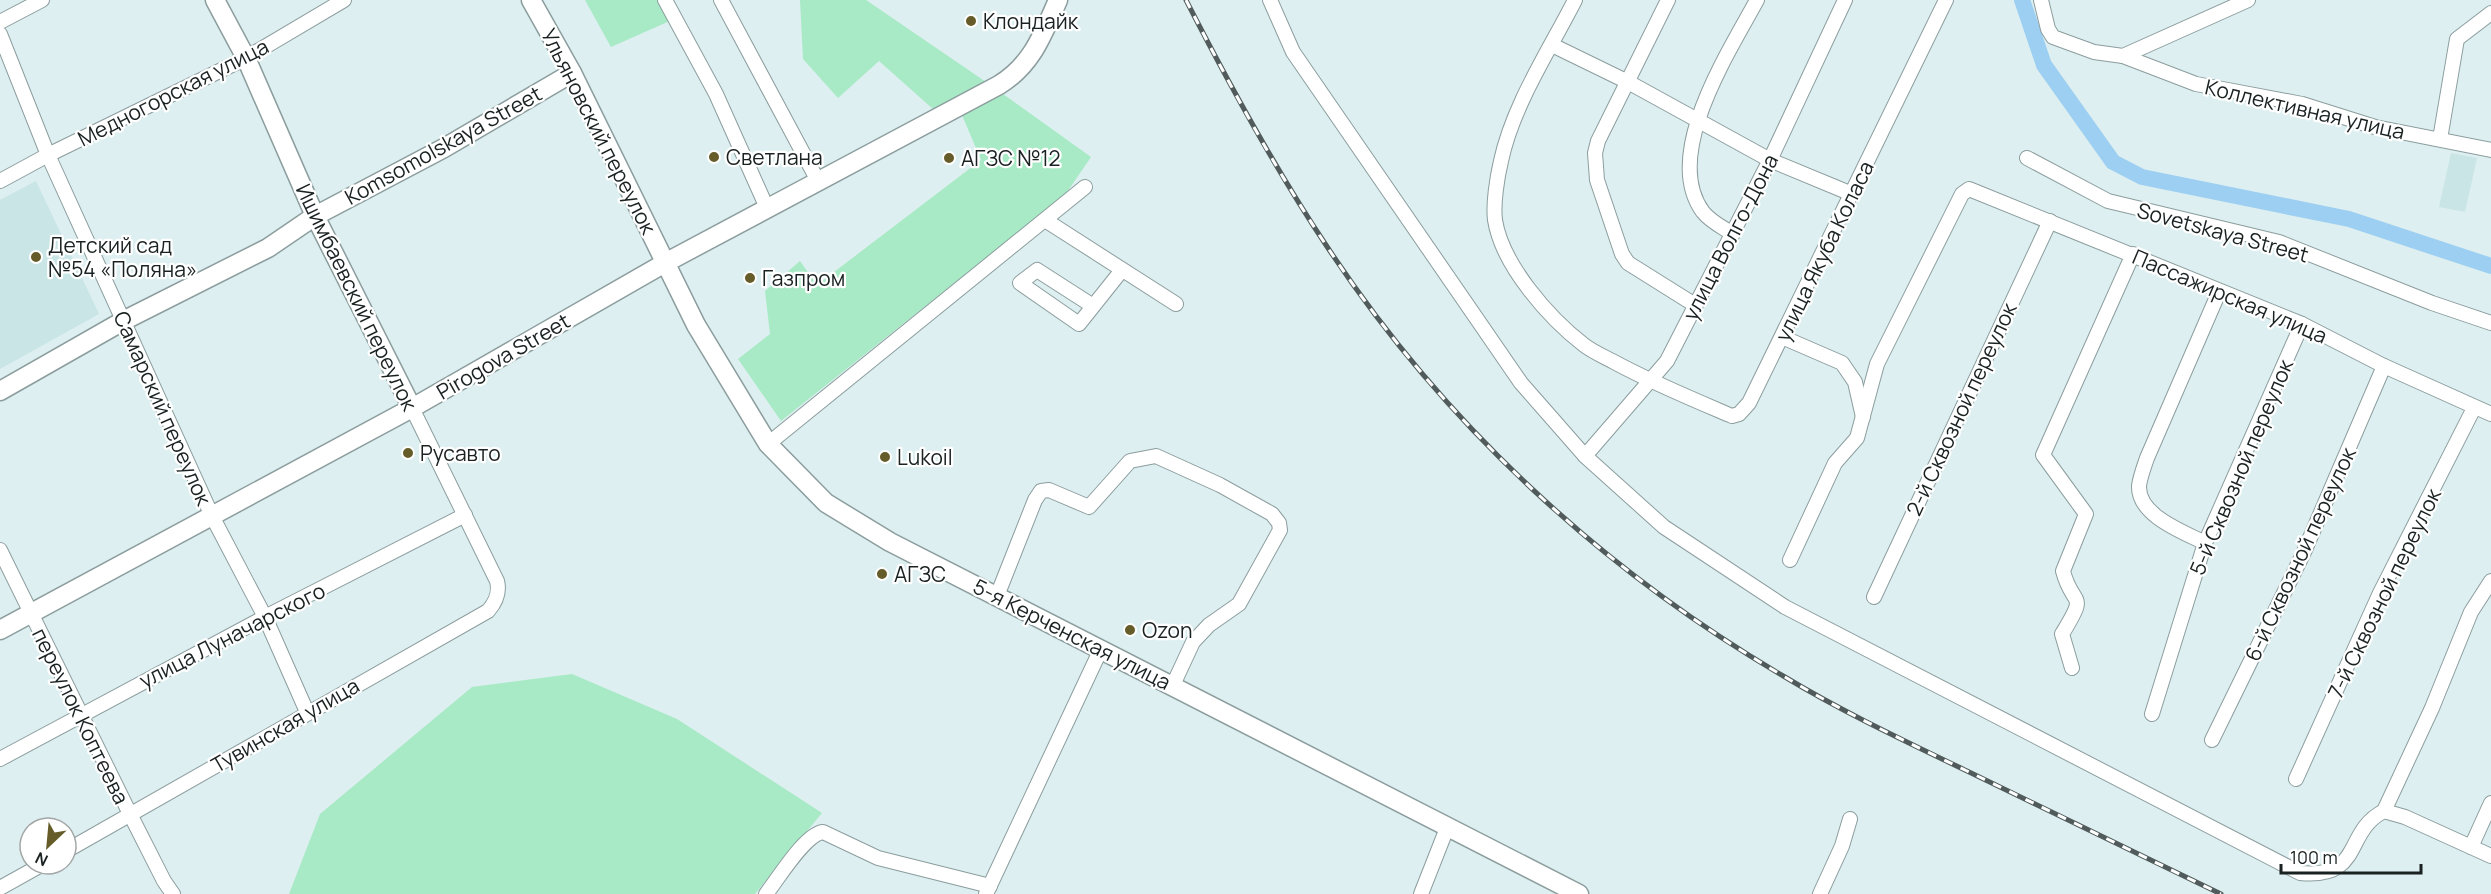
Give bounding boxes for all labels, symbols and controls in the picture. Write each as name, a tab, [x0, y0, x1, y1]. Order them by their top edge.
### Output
place label: Клондайк	[983, 7, 1079, 35]
marker: Клондайк	[964, 14, 978, 28]
street label: Ульяновский переулок	[535, 24, 663, 239]
street label: Медногорская улица	[73, 32, 273, 152]
street label: Коллективная улица	[2202, 72, 2408, 146]
street label: Komsomolskaya Street	[340, 79, 546, 211]
place label: Светлана	[726, 143, 823, 171]
place label: АГЗС №12	[961, 144, 1061, 172]
street label: улица Волго-Дона	[1676, 149, 1784, 325]
marker: Светлана	[707, 150, 721, 164]
marker: АГЗС №12	[942, 151, 956, 165]
street label: улица Якуба Коласа	[1768, 156, 1880, 346]
street label: Ишимбаевский переулок	[290, 179, 424, 415]
street label: Sovetskaya Street	[2134, 196, 2312, 268]
place label: Детский сад №54 «Поляна»	[48, 231, 197, 283]
street label: Пассажирская улица	[2129, 242, 2331, 350]
marker: Детский сад №54 «Поляна»	[29, 250, 43, 264]
place label: Газпром	[762, 264, 845, 292]
marker: Газпром	[743, 271, 757, 285]
street label: 2-й Сквозной переулок	[1899, 298, 2023, 520]
street label: Самарский переулок	[108, 306, 219, 510]
street label: Pirogova Street	[431, 307, 575, 405]
street label: 5-й Сквозной переулок	[2183, 354, 2299, 579]
place label: Русавто	[420, 439, 501, 467]
street label: 6-й Сквозной переулок	[2238, 442, 2362, 665]
place label: Lukoil	[897, 443, 953, 471]
marker: Русавто	[401, 446, 415, 460]
marker: Lukoil	[878, 450, 892, 464]
street label: 7-й Сквозной переулок	[2321, 483, 2447, 703]
place label: АГЗС	[894, 560, 946, 588]
marker: АГЗС	[875, 567, 889, 581]
street label: 5-я Керченская улица	[968, 572, 1176, 696]
street label: улица Луначарского	[134, 576, 330, 694]
place label: Ozon	[1142, 616, 1192, 644]
street label: переулок Коптеева	[26, 623, 136, 809]
marker: Ozon	[1123, 623, 1137, 637]
street label: Тувинская улица	[206, 671, 364, 779]
north arrow	[18, 816, 78, 876]
scale bar	[2281, 837, 2420, 875]
text: 100 m	[2290, 845, 2338, 869]
text: N	[31, 847, 51, 872]

